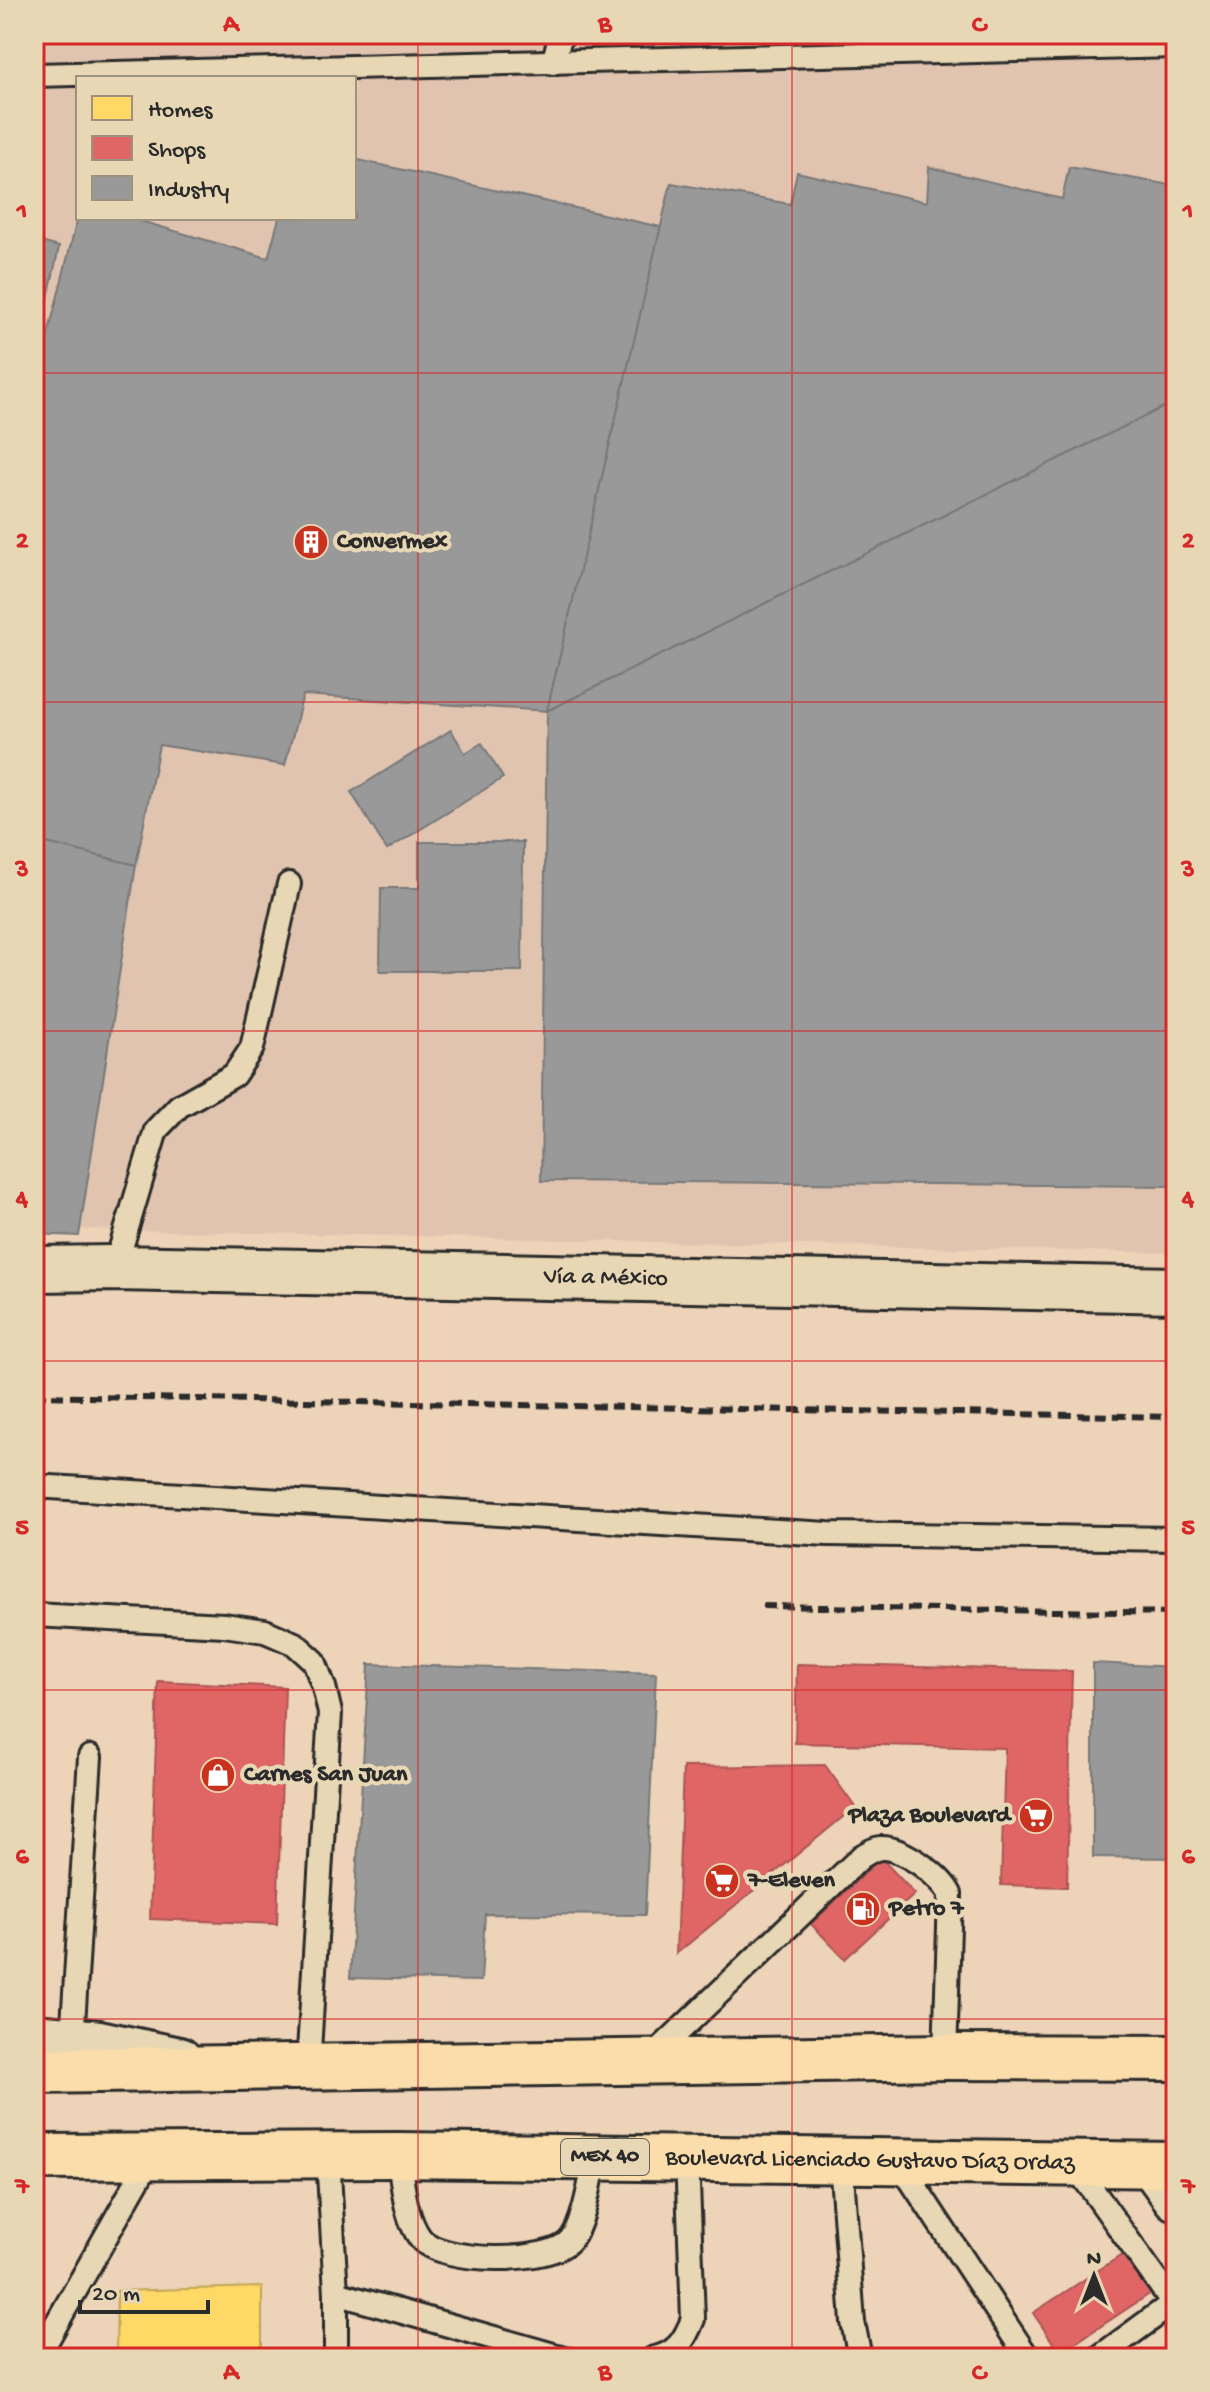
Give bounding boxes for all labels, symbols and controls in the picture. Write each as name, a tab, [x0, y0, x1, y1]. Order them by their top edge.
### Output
text: A	[222, 11, 240, 42]
text: B	[597, 11, 613, 42]
text: C	[972, 11, 989, 42]
legend	[76, 76, 356, 220]
text: Homes	[148, 97, 214, 126]
text: Shops	[148, 137, 206, 166]
text: Industry	[148, 177, 230, 206]
text: 1	[16, 198, 27, 229]
text: 1	[1182, 198, 1193, 229]
building icon: Convermex	[292, 523, 330, 561]
text: 2	[16, 527, 29, 558]
text: 2	[1182, 527, 1195, 558]
place label: Convermex	[337, 528, 448, 557]
text: 3	[14, 856, 29, 887]
text: 3	[1180, 856, 1195, 887]
text: 4	[15, 1185, 29, 1216]
text: 4	[1181, 1185, 1195, 1216]
street label: Vía a México	[543, 1262, 668, 1294]
text: 5	[15, 1514, 29, 1545]
text: 5	[1181, 1514, 1195, 1545]
shop icon: Carnes San Juan	[199, 1756, 237, 1794]
place label: Carnes San Juan	[244, 1761, 408, 1790]
supermarket icon: Plaza Boulevard	[1017, 1797, 1055, 1835]
place label: Plaza Boulevard	[846, 1802, 1013, 1831]
text: 6	[15, 1843, 29, 1874]
text: 6	[1181, 1843, 1195, 1874]
supermarket icon: 7-Eleven	[703, 1862, 741, 1900]
place label: 7-Eleven	[747, 1867, 836, 1896]
fuel station icon: Petro 7	[844, 1890, 882, 1928]
place label: Petro 7	[887, 1895, 965, 1924]
road number: MEX 40	[561, 2139, 649, 2175]
street label: Boulevard Licenciado Gustavo Díaz Ordaz	[664, 2144, 1076, 2178]
text: 7	[13, 2173, 30, 2204]
text: 7	[1179, 2173, 1196, 2204]
north arrow	[1054, 2236, 1134, 2316]
text: N	[1087, 2247, 1101, 2273]
scale bar	[80, 2264, 208, 2314]
text: 20 m	[92, 2281, 140, 2310]
text: A	[222, 2359, 240, 2390]
text: B	[597, 2359, 613, 2390]
text: C	[972, 2359, 989, 2390]

